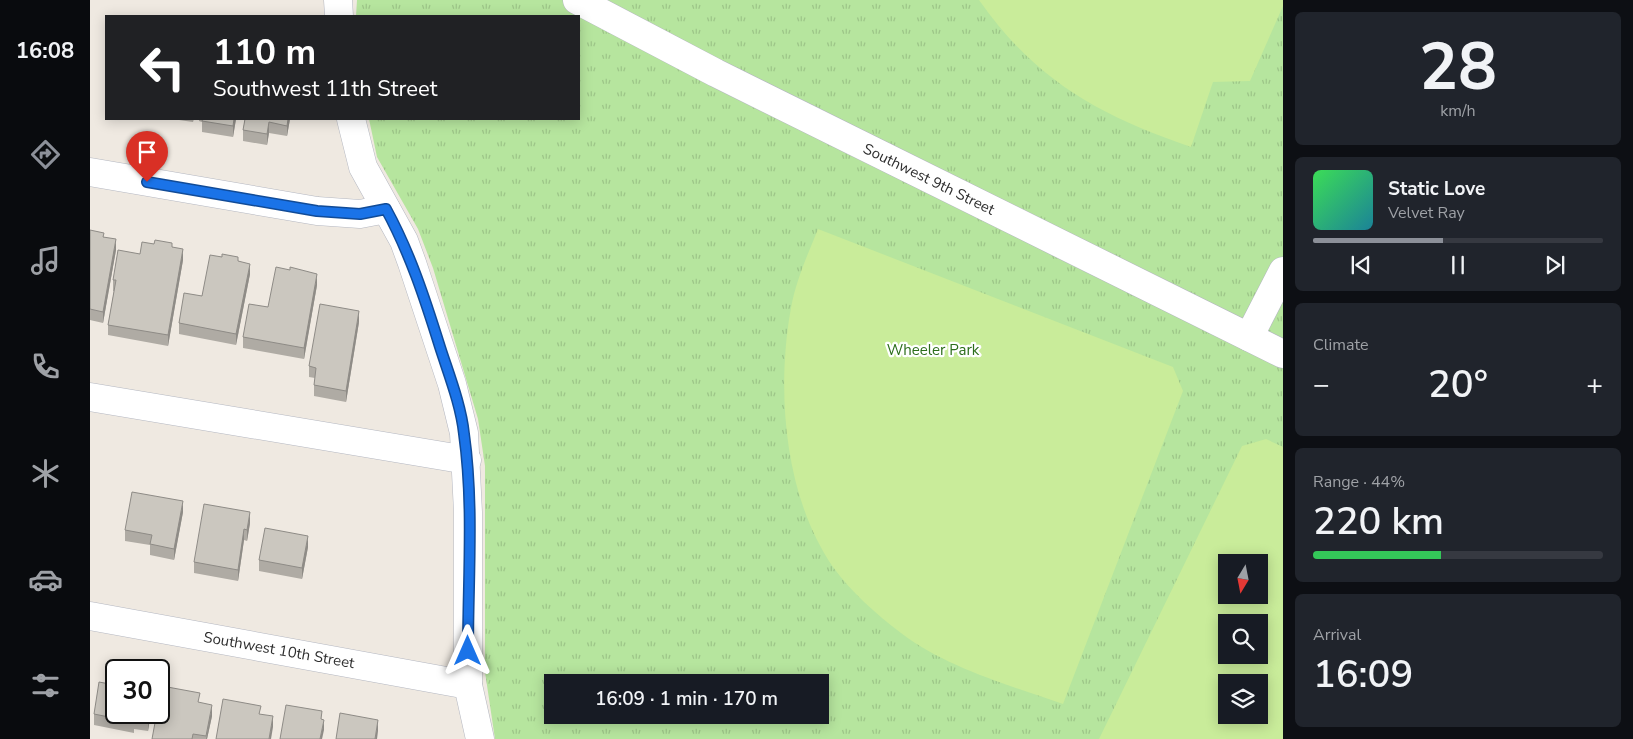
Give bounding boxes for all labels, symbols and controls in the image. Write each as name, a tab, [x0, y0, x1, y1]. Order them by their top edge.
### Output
text: 28	[1419, 23, 1497, 112]
text: 110 m	[213, 29, 316, 76]
icon: left	[130, 35, 195, 100]
text: 16:08	[16, 36, 74, 66]
text: Southwest 11th Street	[213, 74, 437, 104]
text: km/h	[1440, 100, 1476, 122]
pin	[126, 131, 168, 182]
icon: directions	[28, 137, 63, 172]
icon: arrive	[133, 138, 161, 166]
street label: Southwest 9th Street	[860, 138, 999, 220]
text: Static Love	[1388, 176, 1485, 202]
text: Velvet Ray	[1388, 202, 1465, 224]
icon: music	[28, 243, 63, 278]
icon: previous	[1347, 251, 1375, 279]
icon: pause	[1444, 251, 1472, 279]
icon: next	[1541, 251, 1569, 279]
text: Climate	[1313, 334, 1368, 356]
park label: Wheeler Park	[887, 340, 980, 360]
icon: phone	[28, 349, 63, 384]
text: 20°	[1428, 359, 1488, 410]
text: −	[1313, 366, 1330, 404]
text: +	[1586, 366, 1603, 404]
icon: climate	[28, 456, 63, 491]
text: Range · 44%	[1313, 471, 1405, 493]
text: 220 km	[1313, 496, 1444, 547]
north arrow	[1218, 554, 1268, 604]
map controls	[1218, 554, 1268, 724]
icon: car	[28, 562, 63, 597]
button: search	[1218, 614, 1268, 664]
position arrow	[441, 624, 493, 676]
text: Arrival	[1313, 624, 1361, 646]
street label: Southwest 10th Street	[202, 627, 357, 673]
text: 16:09	[1313, 649, 1413, 700]
speed limit sign: 30	[105, 659, 170, 724]
icon: filters	[28, 668, 63, 703]
button: layers	[1218, 674, 1268, 724]
text: 16:09 · 1 min · 170 m	[595, 686, 778, 712]

